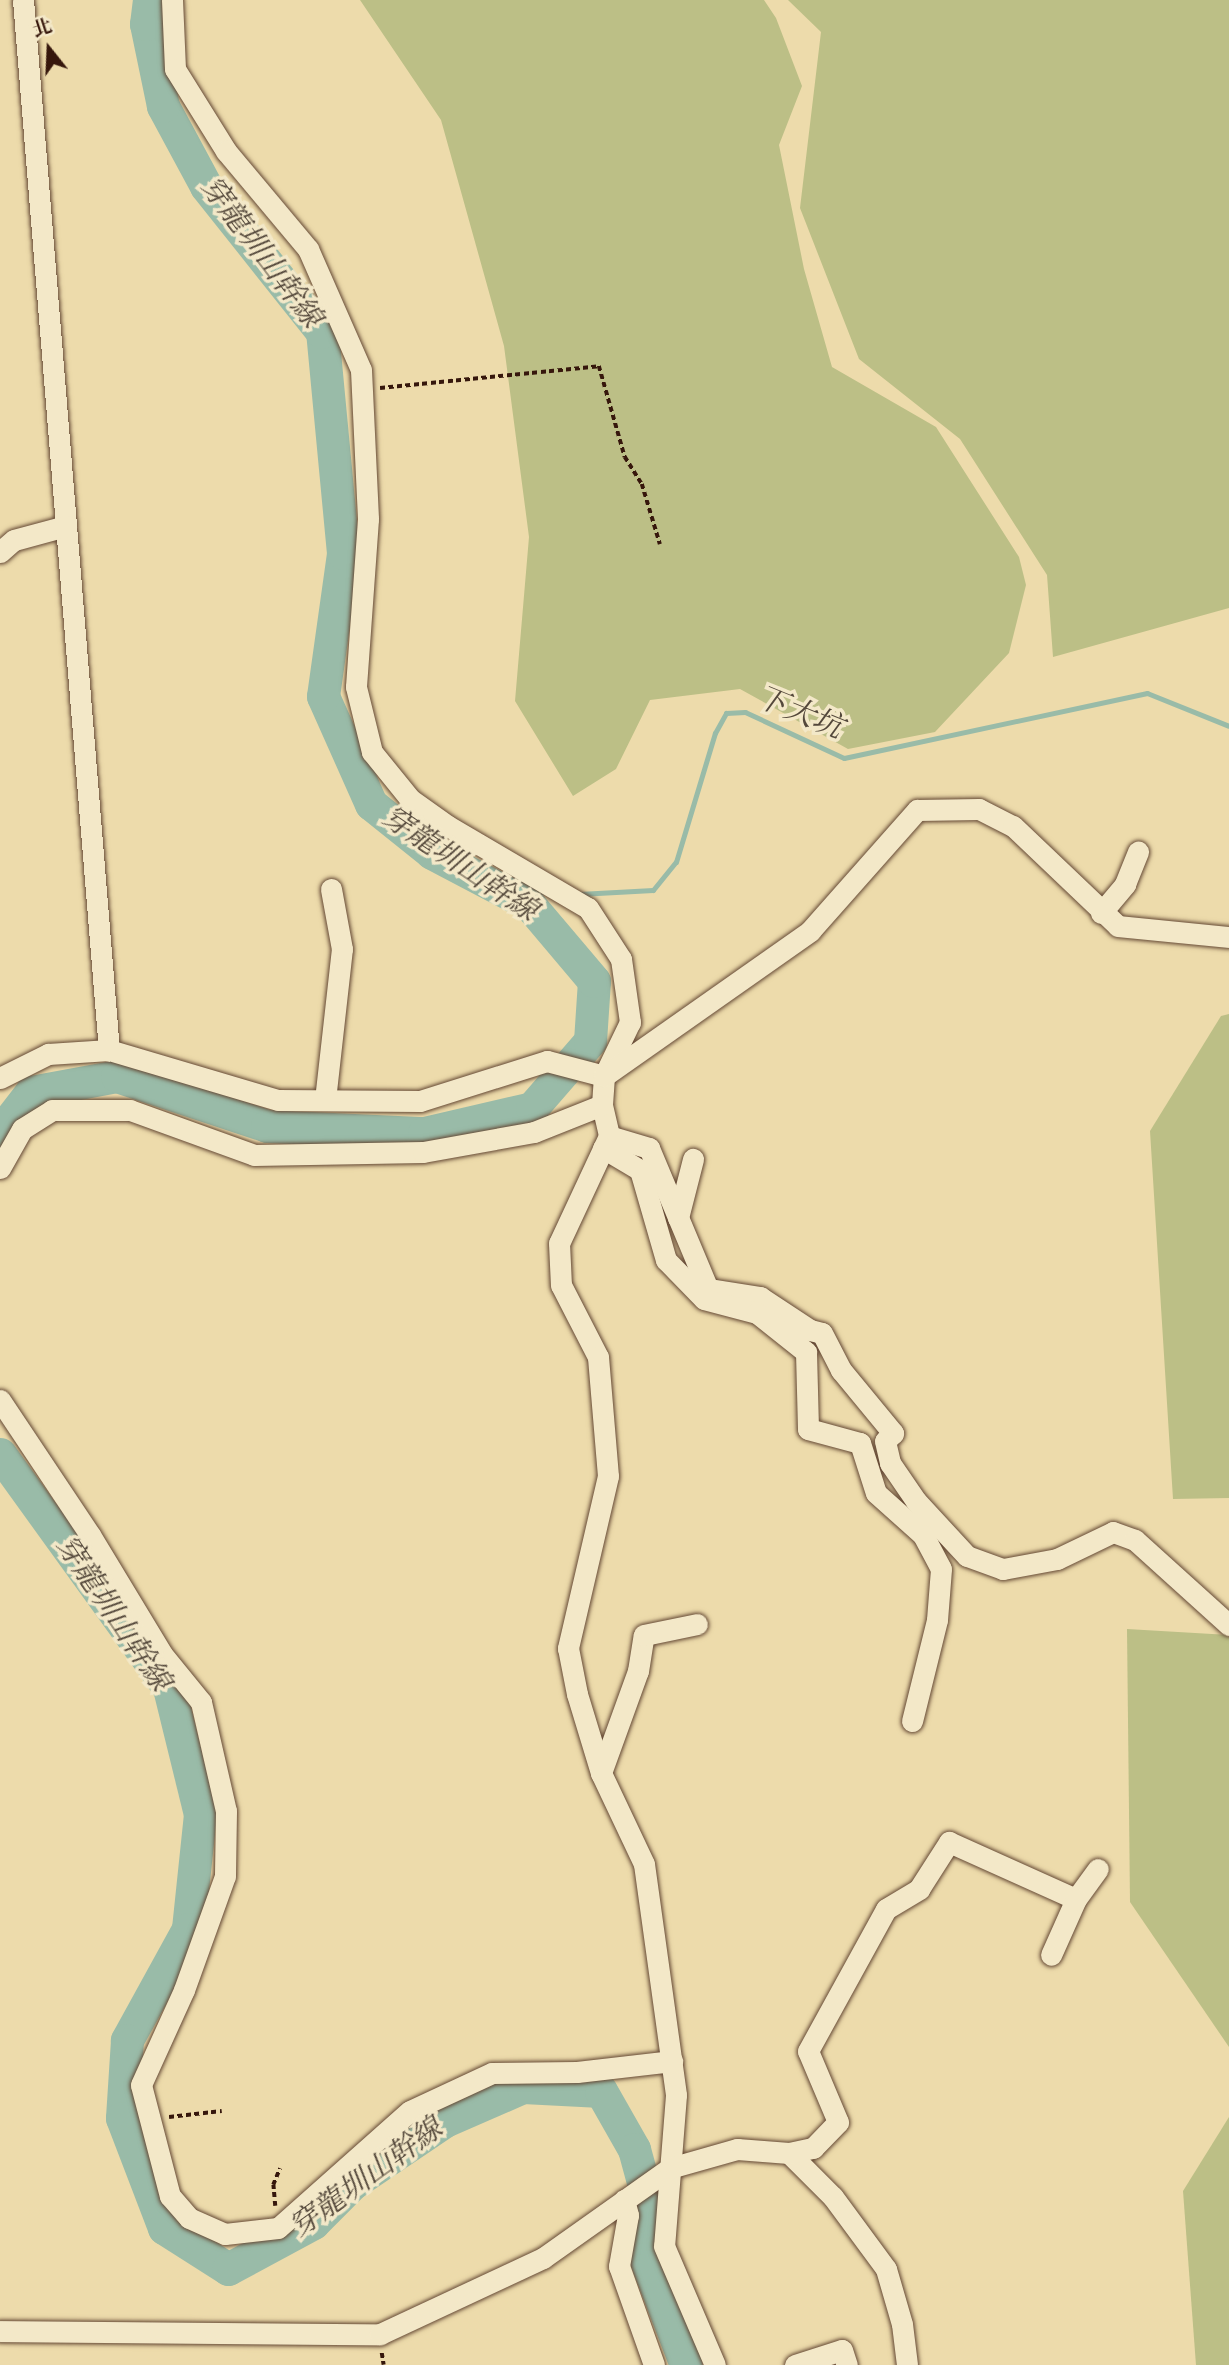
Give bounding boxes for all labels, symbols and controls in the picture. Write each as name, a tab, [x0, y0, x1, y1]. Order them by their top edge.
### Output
north arrow	[14, 14, 84, 84]
text: 北	[29, 14, 56, 44]
water label: 穿龍圳山幹線	[191, 170, 329, 336]
water label: 下大坑	[751, 680, 847, 748]
water label: 穿龍圳山幹線	[374, 800, 544, 930]
water label: 穿龍圳山幹線	[47, 1529, 177, 1699]
water label: 穿龍圳山幹線	[284, 2112, 450, 2246]

